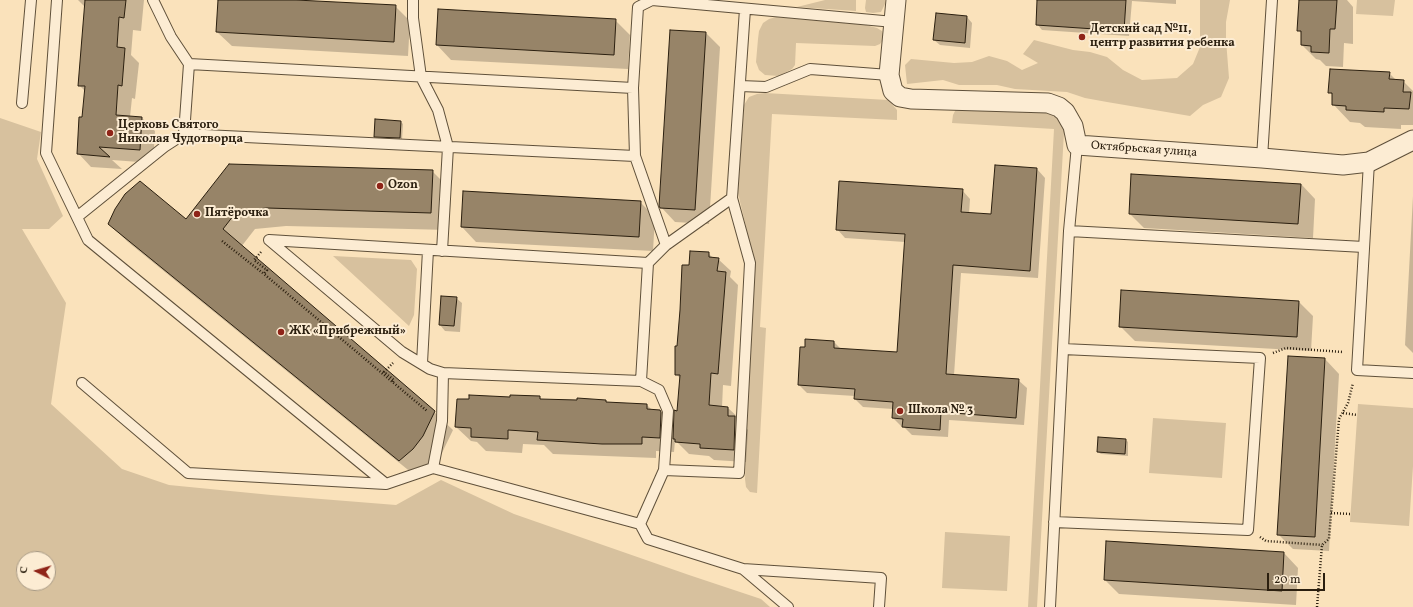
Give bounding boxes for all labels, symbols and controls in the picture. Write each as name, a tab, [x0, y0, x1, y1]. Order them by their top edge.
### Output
place label: Детский сад №11, центр развития ребенка	[1090, 23, 1235, 51]
marker: Детский сад №11, центр развития ребенка	[1077, 32, 1087, 42]
place label: Церковь Святого Николая Чудотворца	[118, 119, 243, 147]
marker: Церковь Святого Николая Чудотворца	[105, 128, 115, 138]
street label: Октябрьская улица	[1090, 139, 1198, 161]
place label: Ozon	[388, 179, 418, 193]
marker: Ozon	[375, 181, 385, 191]
place label: Пятёрочка	[205, 207, 269, 221]
marker: Пятёрочка	[192, 209, 202, 219]
place label: ЖК «Прибрежный»	[289, 325, 406, 339]
marker: ЖК «Прибрежный»	[276, 327, 286, 337]
place label: Школа № 3	[908, 404, 973, 418]
marker: Школа № 3	[895, 406, 905, 416]
north arrow	[16, 551, 56, 591]
scale bar	[1269, 565, 1327, 591]
text: С	[17, 566, 32, 574]
text: 20 m	[1274, 572, 1301, 588]

